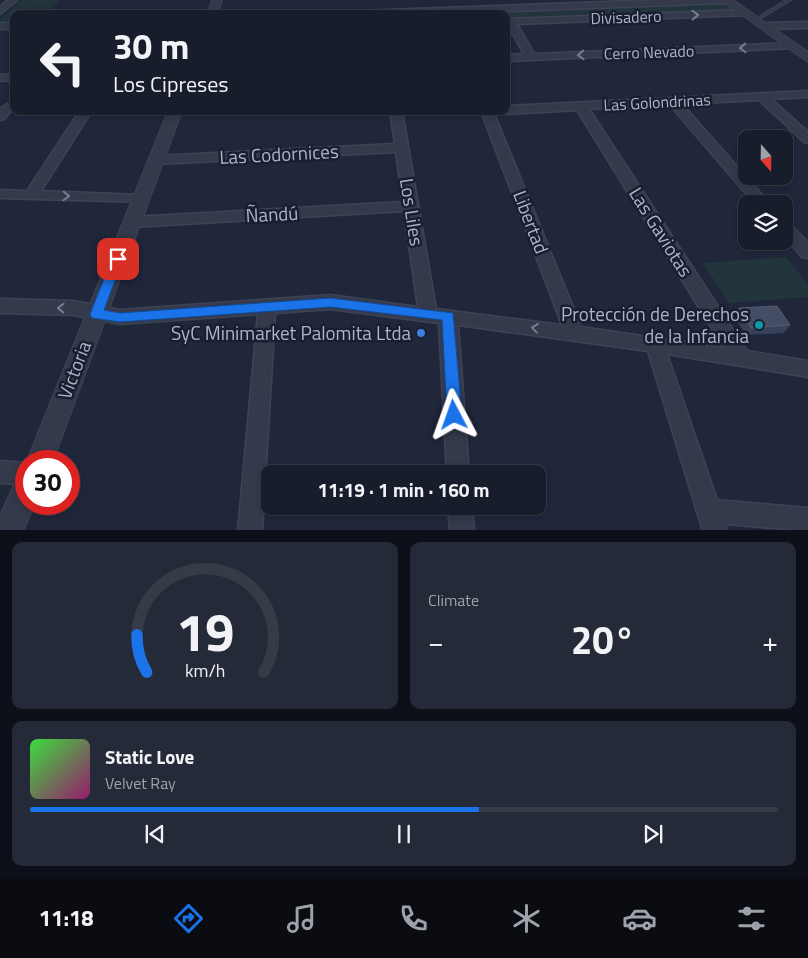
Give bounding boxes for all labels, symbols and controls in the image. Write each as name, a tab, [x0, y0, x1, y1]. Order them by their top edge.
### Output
street label: Divisadero	[590, 4, 662, 30]
one-way arrow	[692, 10, 699, 20]
text: 30 m	[113, 19, 189, 73]
icon: left	[30, 30, 95, 95]
street label: Cerro Nevado	[603, 38, 695, 66]
one-way arrow	[739, 43, 746, 53]
one-way arrow	[576, 49, 584, 60]
text: Los Cipreses	[113, 67, 229, 101]
street label: Las Golondrinas	[603, 87, 711, 117]
north arrow	[738, 130, 792, 185]
map controls	[738, 130, 793, 250]
street label: Las Codornices	[219, 136, 340, 171]
street label: Los Liles	[393, 176, 432, 248]
street label: Las Gaviotas	[622, 181, 701, 282]
street label: Libertad	[506, 186, 557, 258]
one-way arrow	[62, 191, 70, 201]
button: layers	[738, 195, 793, 250]
street label: Ñandú	[245, 198, 299, 229]
pin	[97, 238, 139, 280]
icon: arrive	[104, 245, 132, 273]
place label: Protección de Derechos de la Infancia	[561, 299, 749, 350]
one-way arrow	[56, 303, 64, 313]
place label: SyC Minimarket Palomita Ltda	[171, 318, 411, 347]
marker: Protección de Derechos de la Infancia	[753, 319, 765, 331]
one-way arrow	[531, 323, 539, 334]
marker: SyC Minimarket Palomita Ltda	[415, 327, 427, 339]
street label: Victoria	[49, 336, 98, 403]
position arrow	[427, 388, 479, 440]
speed limit sign: 30	[15, 450, 80, 515]
text: 11:19 · 1 min · 160 m	[317, 475, 490, 504]
text: Climate	[428, 588, 479, 612]
text: 19	[176, 592, 234, 671]
text: 20°	[571, 611, 635, 669]
text: −	[428, 620, 444, 663]
text: +	[762, 620, 778, 663]
text: km/h	[185, 657, 225, 684]
text: Static Love	[105, 742, 194, 771]
text: Velvet Ray	[105, 771, 176, 795]
icon: previous	[141, 820, 169, 848]
icon: pause	[390, 820, 418, 848]
icon: next	[639, 820, 667, 848]
text: 11:18	[39, 901, 94, 935]
icon: directions	[171, 901, 206, 936]
icon: music	[284, 901, 319, 936]
icon: phone	[396, 901, 431, 936]
icon: climate	[509, 901, 544, 936]
icon: car	[622, 901, 657, 936]
icon: filters	[734, 901, 769, 936]

